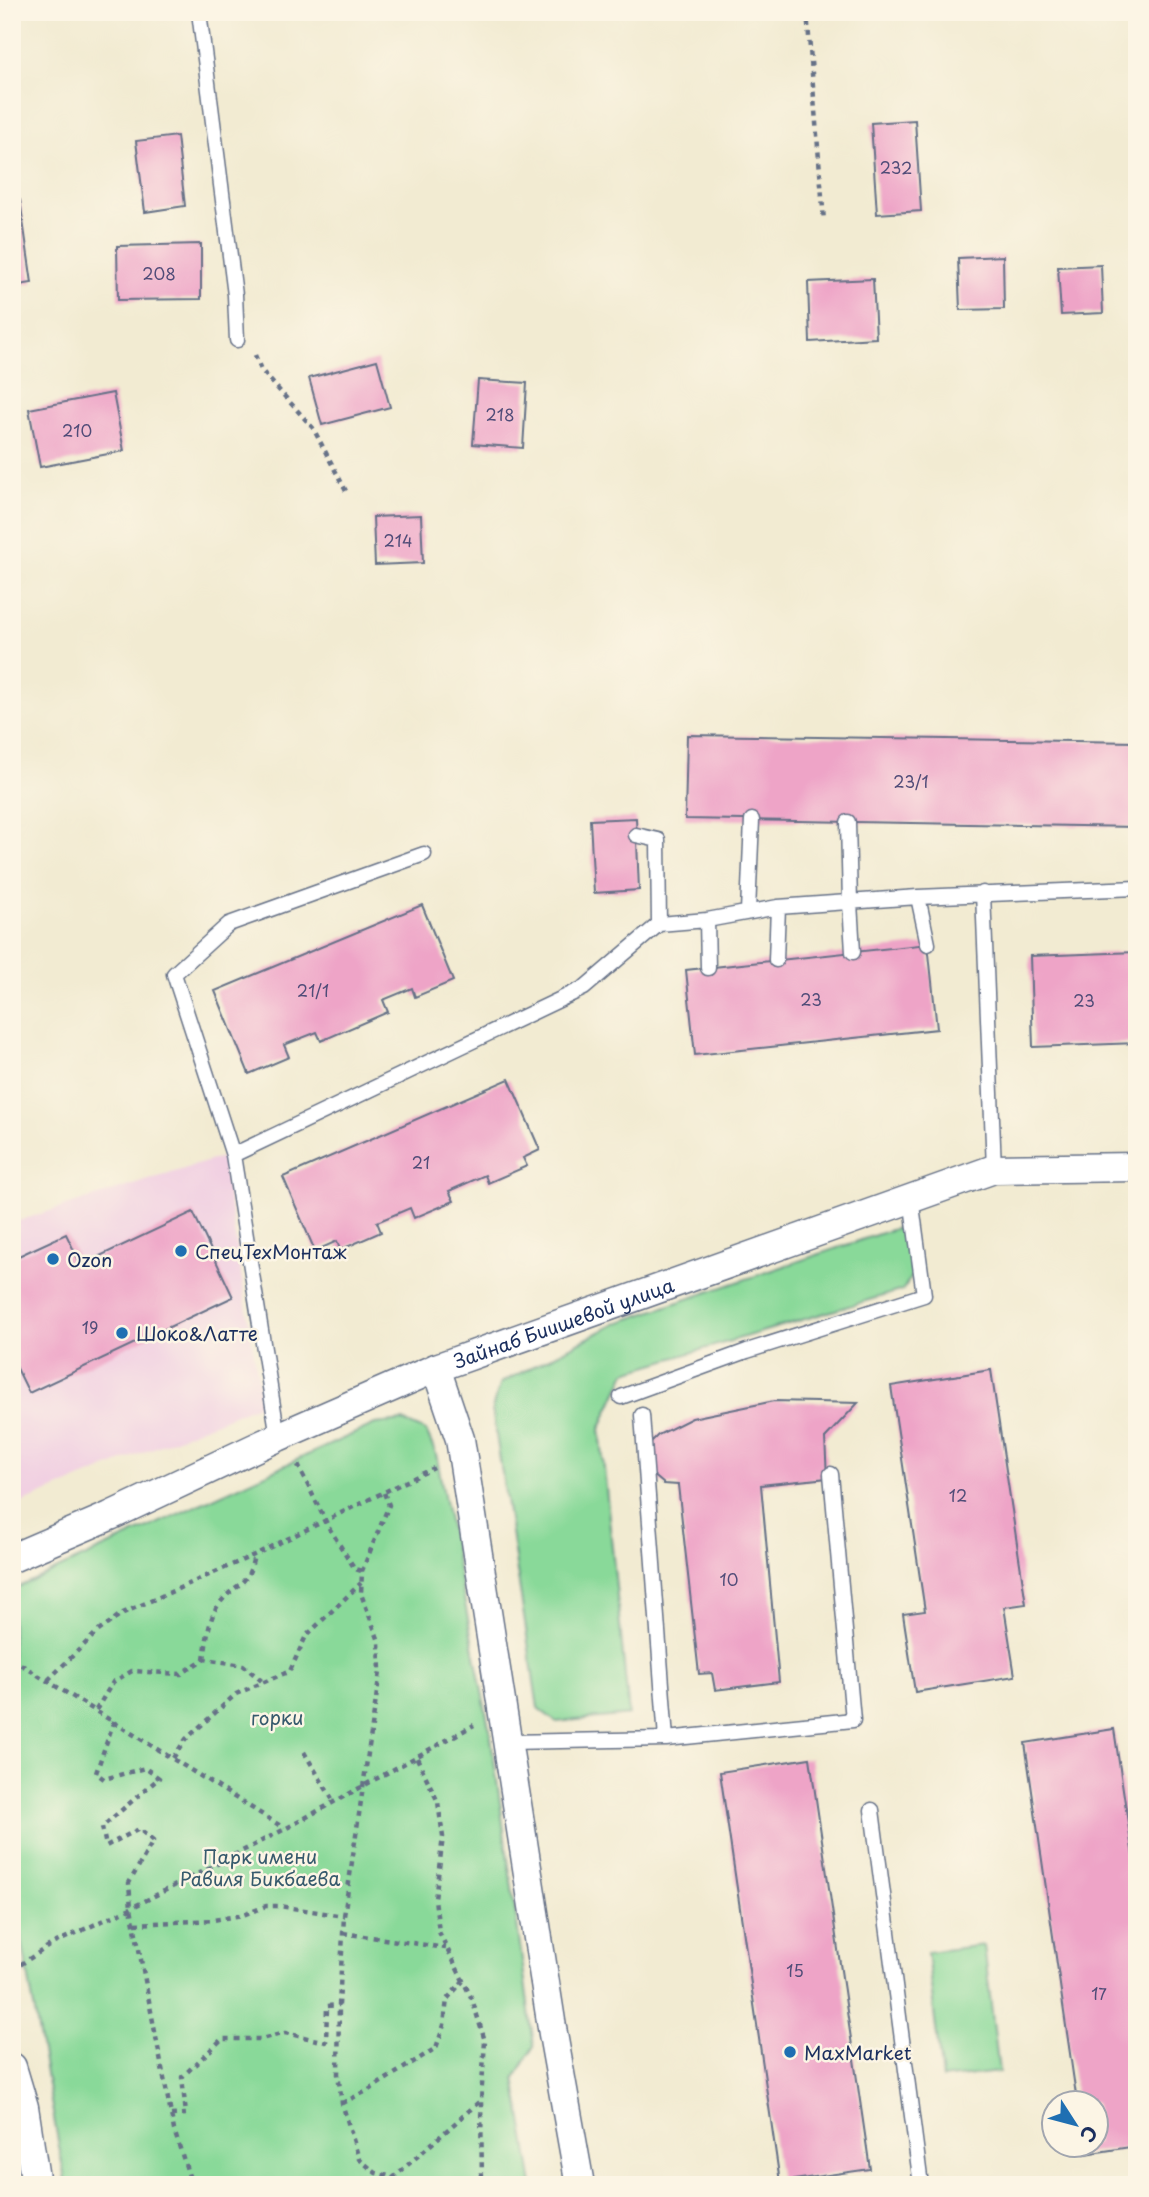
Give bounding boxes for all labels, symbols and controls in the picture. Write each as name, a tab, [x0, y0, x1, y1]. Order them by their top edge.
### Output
house number: 232	[880, 155, 912, 179]
house number: 208	[142, 261, 176, 285]
house number: 218	[485, 402, 515, 426]
house number: 210	[62, 418, 92, 442]
house number: 214	[383, 528, 413, 552]
house number: 23/1	[893, 769, 929, 793]
house number: 21/1	[297, 978, 329, 1002]
house number: 23	[800, 987, 822, 1011]
house number: 23	[1073, 988, 1095, 1012]
house number: 21	[412, 1150, 430, 1174]
place label: СпецТехМонтаж	[195, 1237, 347, 1265]
marker: СпецТехМонтаж	[173, 1243, 189, 1259]
place label: Ozon	[67, 1245, 112, 1273]
marker: Ozon	[45, 1251, 61, 1267]
street label: Зайнаб Биишевой улица	[450, 1270, 677, 1375]
house number: 19	[82, 1315, 98, 1339]
place label: Шоко&Латте	[136, 1319, 258, 1347]
marker: Шоко&Латте	[114, 1325, 130, 1341]
house number: 12	[949, 1483, 967, 1507]
house number: 10	[720, 1567, 738, 1591]
park label: горки	[251, 1703, 303, 1731]
park label: Парк имени Равиля Бикбаева	[180, 1842, 341, 1892]
house number: 15	[786, 1958, 804, 1982]
house number: 17	[1091, 1981, 1107, 2005]
place label: MaxMarket	[804, 2038, 912, 2066]
marker: MaxMarket	[782, 2044, 798, 2060]
north arrow	[1040, 2088, 1110, 2158]
text: С	[1074, 2121, 1105, 2149]

